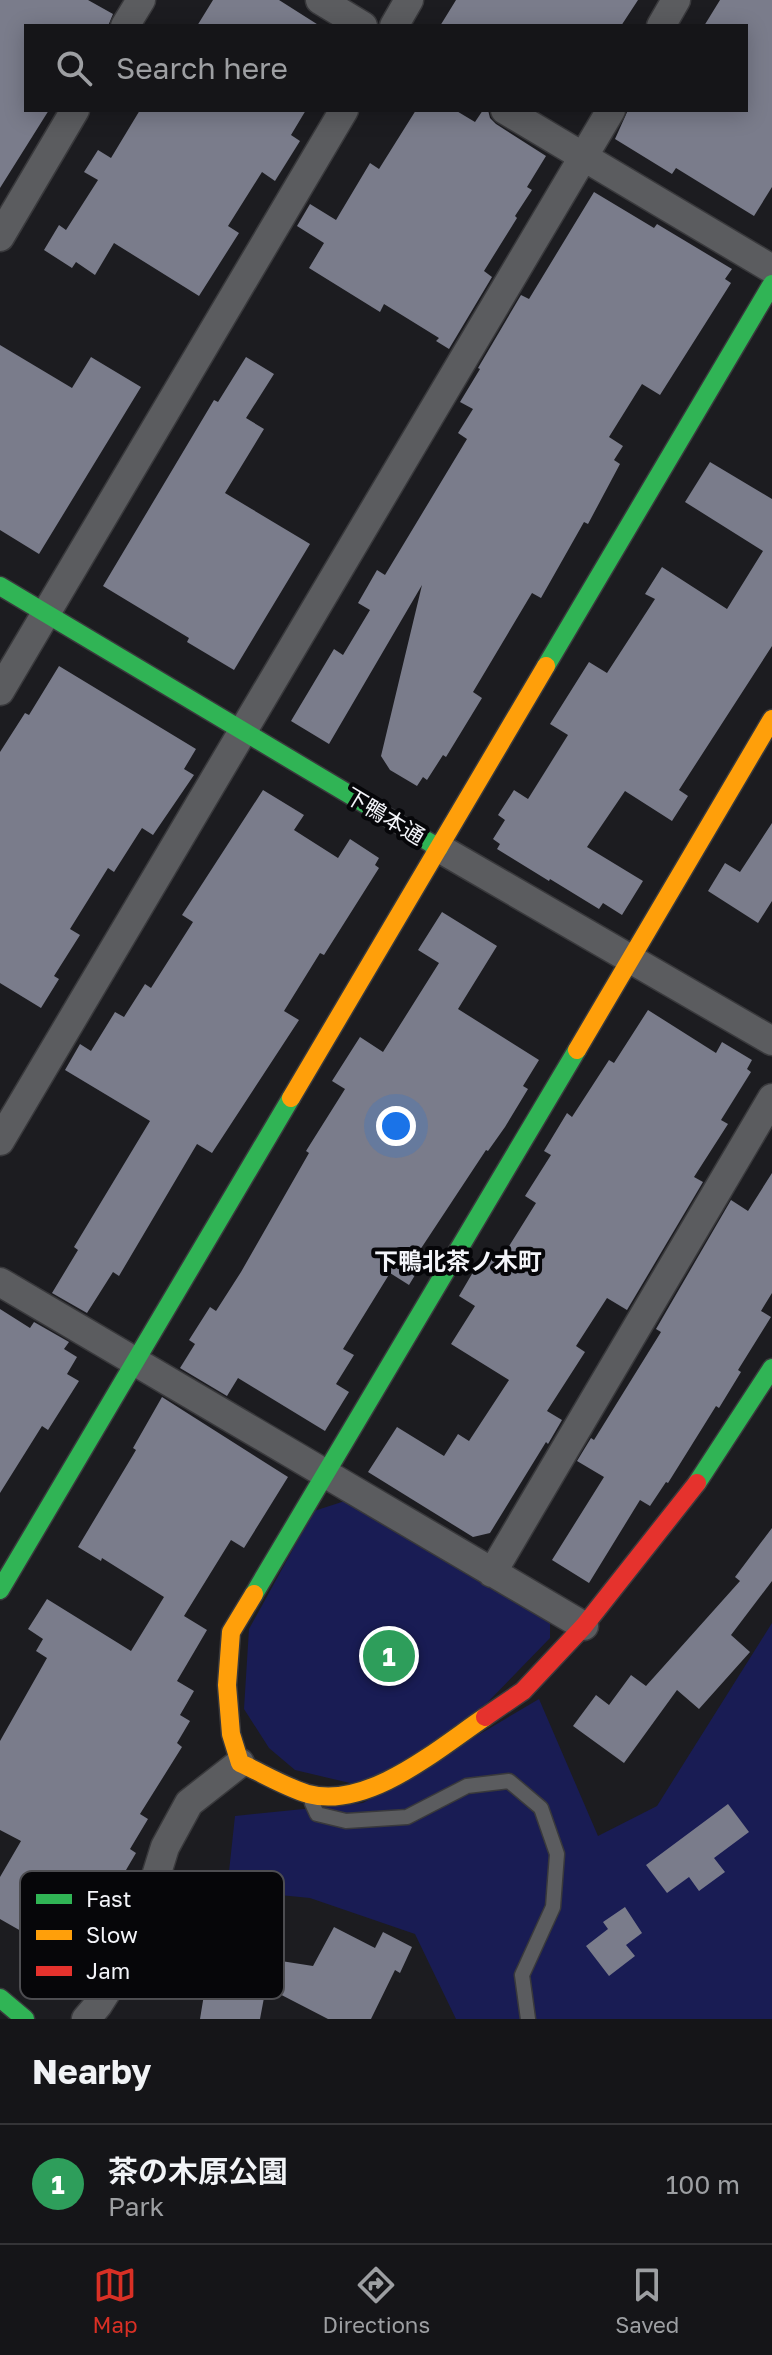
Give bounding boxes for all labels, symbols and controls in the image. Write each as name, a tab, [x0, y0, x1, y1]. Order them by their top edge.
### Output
search box	[24, 24, 748, 112]
icon: search	[52, 46, 96, 90]
text: Search here	[116, 50, 288, 86]
street label: 下鴨本通	[341, 781, 430, 850]
your location	[376, 1106, 416, 1146]
district label: 下鴨北茶ノ木町	[374, 1246, 542, 1275]
pin: 1	[363, 1626, 415, 1686]
legend	[20, 1871, 284, 1999]
text: Fast	[86, 1885, 132, 1912]
text: Slow	[86, 1921, 138, 1948]
text: Jam	[86, 1957, 130, 1984]
text: Nearby	[32, 2051, 152, 2091]
text: 茶の木原公園	[108, 2153, 288, 2189]
text: 1	[51, 2169, 65, 2200]
text: 100 m	[666, 2169, 740, 2200]
text: Park	[108, 2191, 164, 2222]
tab: Map	[93, 2263, 137, 2338]
tab: Directions	[323, 2263, 430, 2338]
tab: Saved	[615, 2263, 679, 2338]

